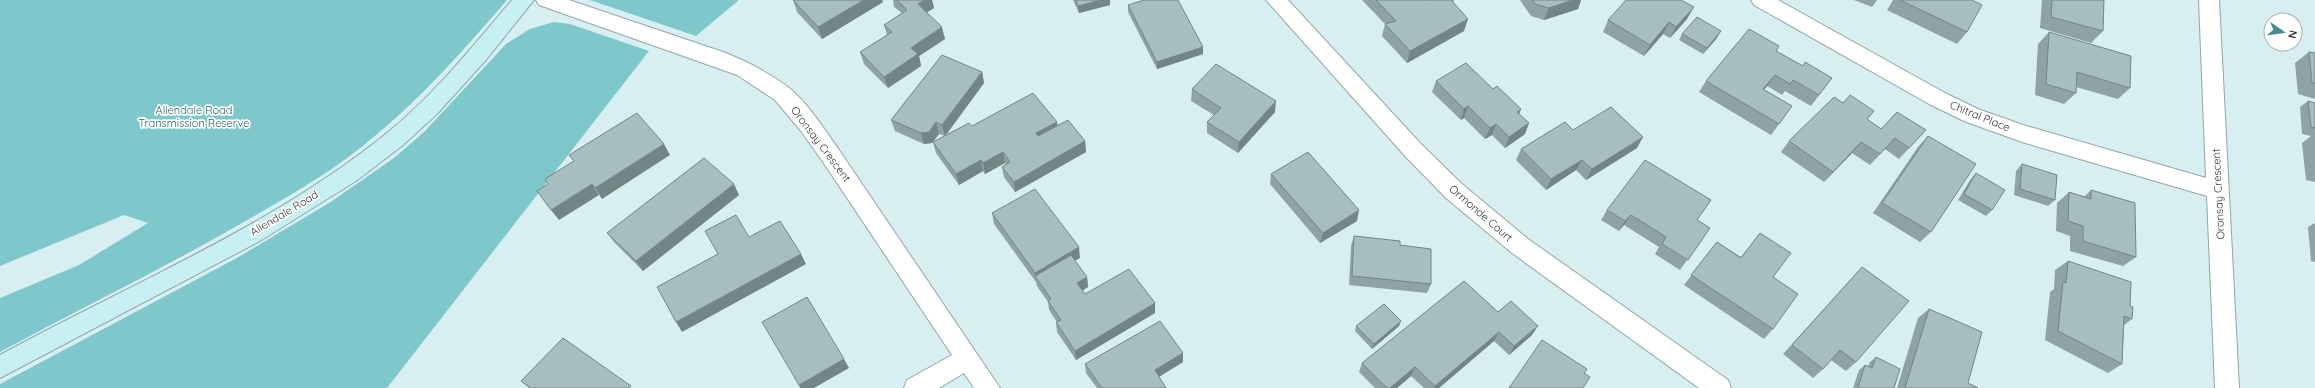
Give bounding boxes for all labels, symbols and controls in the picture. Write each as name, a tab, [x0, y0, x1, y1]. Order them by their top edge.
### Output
north arrow	[2263, 12, 2303, 52]
text: N	[2285, 29, 2300, 40]
street label: Chitral Place	[1948, 98, 2012, 134]
park label: Allendale Road Transmission Reserve	[138, 103, 250, 130]
street label: Oronsay Crescent	[788, 103, 854, 185]
street label: Oronsay Crescent	[2209, 148, 2227, 240]
street label: Ormonde Court	[1446, 182, 1516, 245]
street label: Allendale Road	[247, 187, 321, 239]

